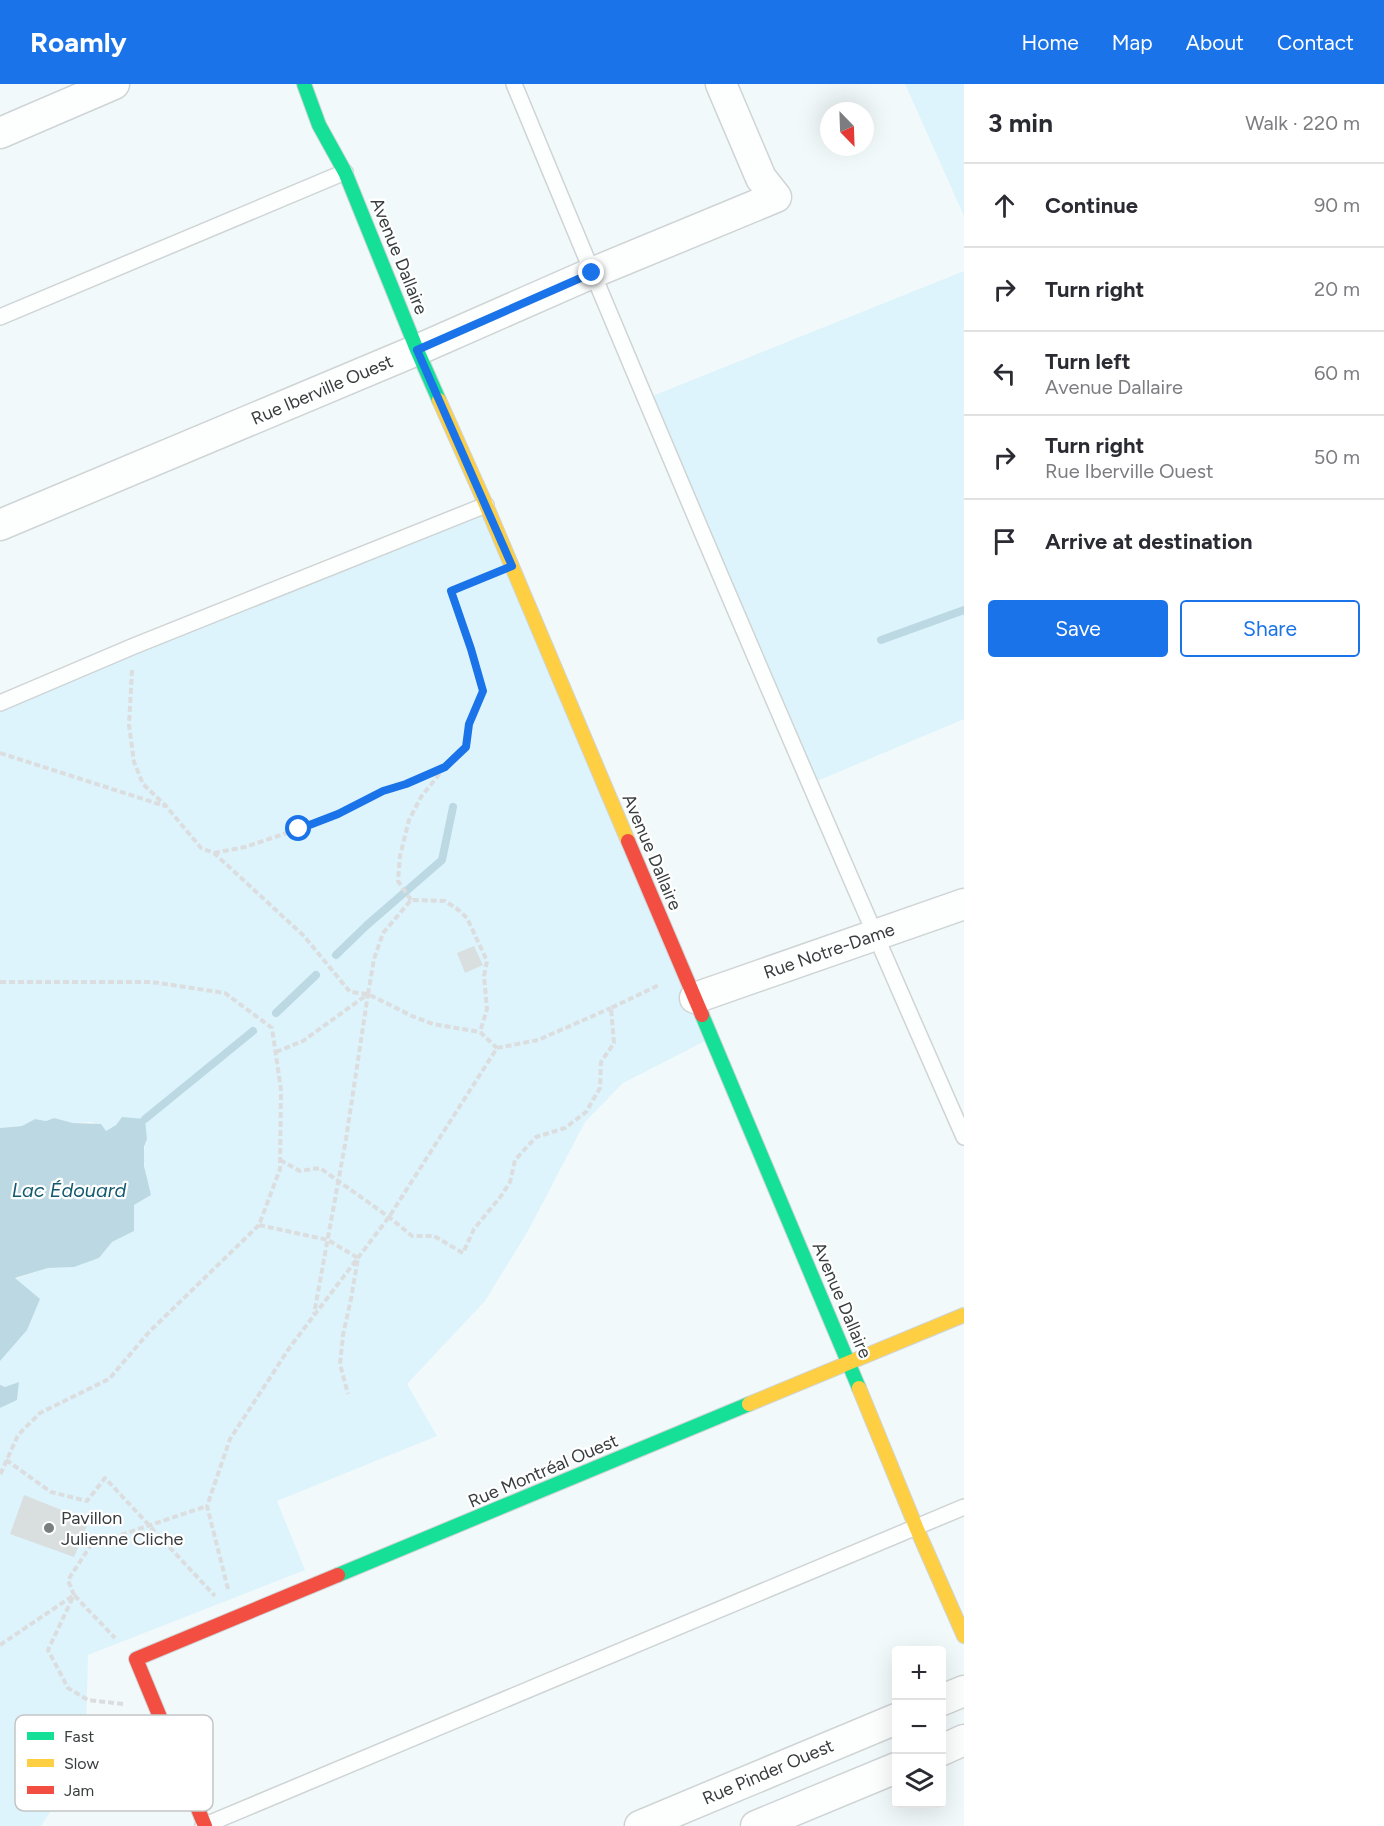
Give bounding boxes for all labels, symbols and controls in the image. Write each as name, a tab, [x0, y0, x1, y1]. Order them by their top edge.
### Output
text: Roamly	[30, 25, 127, 59]
text: Home	[1022, 30, 1079, 55]
text: Map	[1112, 30, 1153, 55]
text: About	[1186, 30, 1244, 55]
text: Contact	[1277, 30, 1354, 55]
north arrow	[820, 102, 874, 156]
text: 3 min	[988, 107, 1053, 139]
text: Walk · 220 m	[1245, 111, 1360, 135]
icon: ahead	[988, 189, 1021, 222]
text: Continue	[1045, 192, 1138, 219]
text: 90 m	[1314, 193, 1360, 217]
street label: Avenue Dallaire	[366, 194, 432, 318]
route end	[578, 259, 604, 285]
icon: right	[988, 273, 1021, 306]
text: Turn right	[1045, 276, 1144, 303]
text: 20 m	[1314, 277, 1360, 301]
text: Turn left	[1045, 348, 1131, 375]
street label: Rue Iberville Ouest	[248, 350, 396, 430]
icon: left	[988, 357, 1021, 390]
text: 60 m	[1314, 361, 1360, 385]
text: Avenue Dallaire	[1045, 375, 1183, 399]
text: Turn right	[1045, 432, 1144, 459]
icon: right	[988, 441, 1021, 474]
text: 50 m	[1314, 445, 1360, 469]
text: Rue Iberville Ouest	[1045, 459, 1214, 483]
icon: arrive	[988, 525, 1021, 558]
text: Arrive at destination	[1045, 528, 1253, 555]
button: Save	[988, 600, 1168, 657]
button: Share	[1180, 600, 1360, 657]
street label: Avenue Dallaire	[618, 791, 686, 914]
route start	[285, 815, 311, 841]
street label: Rue Notre-Dame	[761, 918, 897, 984]
water label: Lac Édouard	[12, 1178, 127, 1202]
street label: Avenue Dallaire	[808, 1239, 876, 1362]
street label: Rue Montréal Ouest	[465, 1429, 621, 1513]
place label: Pavillon Julienne Cliche	[61, 1507, 184, 1550]
marker: Pavillon Julienne Cliche	[42, 1521, 56, 1535]
map controls	[892, 1646, 946, 1808]
button: +	[892, 1646, 946, 1700]
button: −	[892, 1700, 946, 1754]
legend	[15, 1715, 213, 1811]
text: Fast	[64, 1727, 94, 1746]
street label: Rue Pinder Ouest	[699, 1734, 837, 1810]
text: Slow	[64, 1754, 99, 1773]
button: layers	[892, 1754, 946, 1808]
text: Jam	[64, 1781, 94, 1800]

